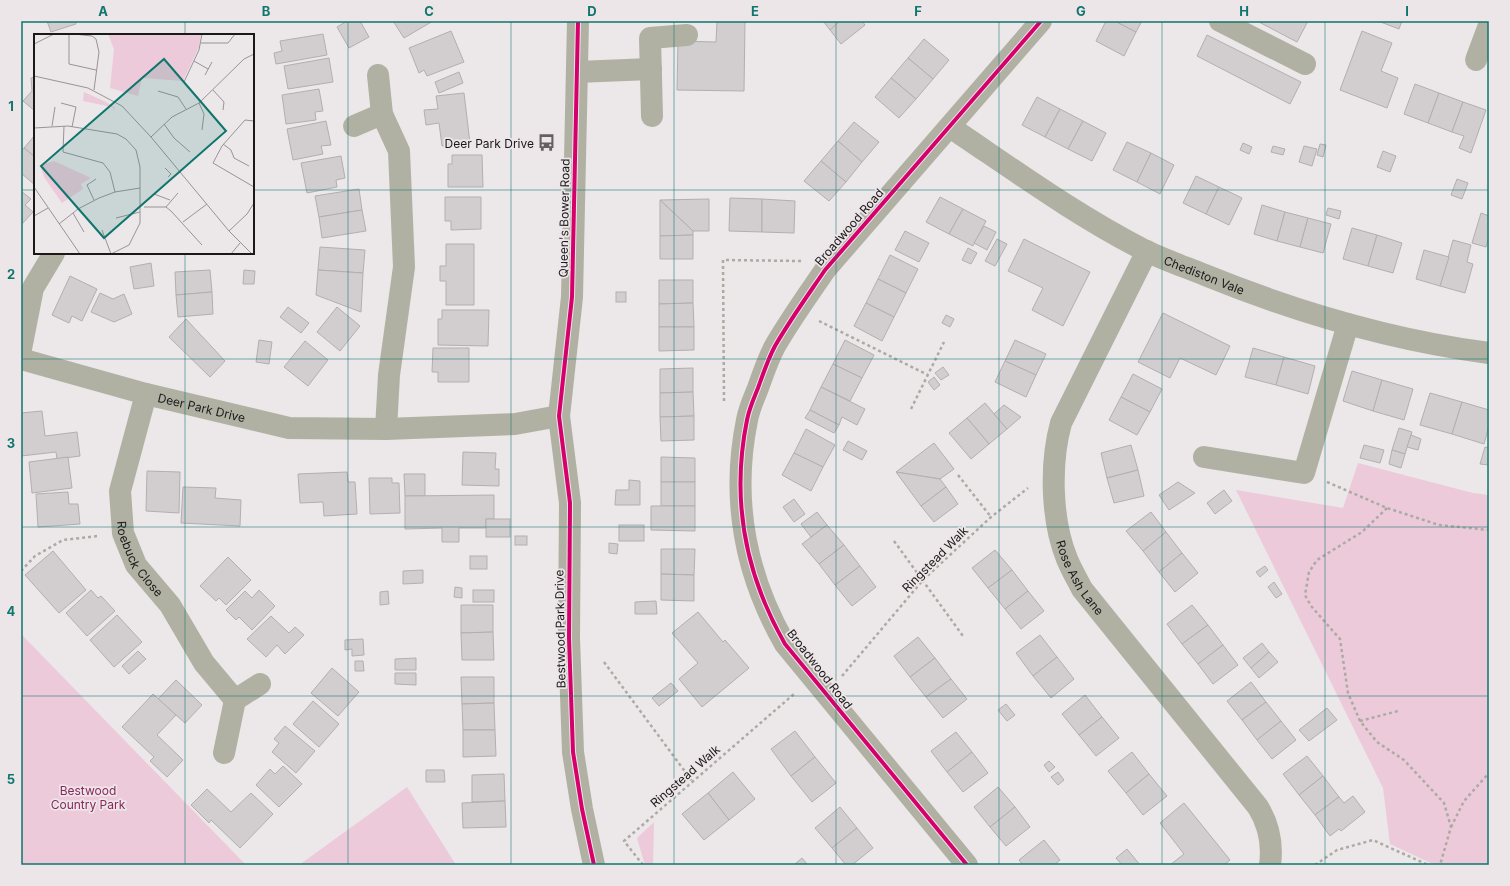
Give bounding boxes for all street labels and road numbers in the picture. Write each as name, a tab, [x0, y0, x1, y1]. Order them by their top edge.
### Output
street label: Queen's Bower Road	[555, 158, 573, 278]
street label: Broadwood Road	[811, 185, 887, 269]
street label: Chediston Vale	[1162, 252, 1247, 297]
street label: Deer Park Drive	[156, 390, 247, 425]
street label: Roebuck Close	[115, 520, 167, 599]
street label: Ringstead Walk	[899, 523, 971, 595]
street label: Rose Ash Lane	[1054, 538, 1107, 618]
street label: Bestwood Park Drive	[551, 569, 569, 689]
street label: Broadwood Road	[784, 626, 856, 712]
street label: Ringstead Walk	[647, 741, 723, 810]

